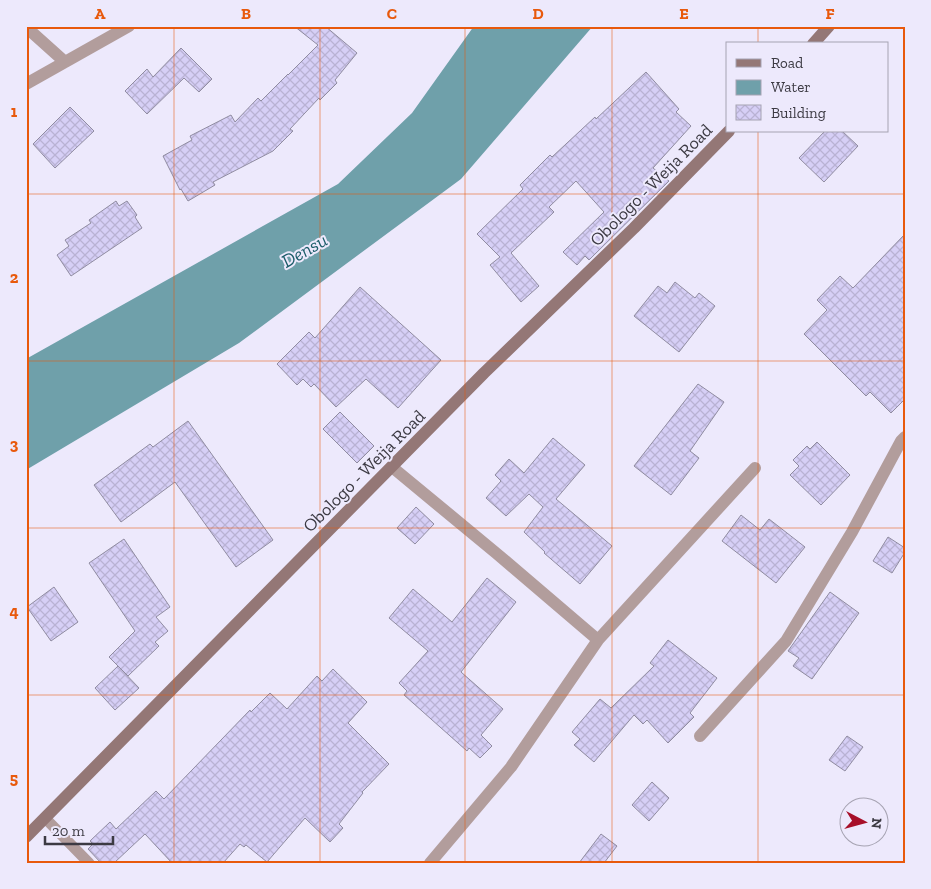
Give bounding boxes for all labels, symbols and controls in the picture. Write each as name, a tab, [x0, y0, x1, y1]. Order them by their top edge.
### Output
text: A	[95, 4, 106, 23]
text: B	[241, 4, 251, 23]
text: C	[387, 4, 397, 23]
text: D	[532, 4, 544, 23]
text: E	[679, 4, 689, 23]
text: F	[825, 4, 835, 23]
legend	[726, 42, 888, 132]
text: Road	[771, 54, 804, 72]
text: Water	[771, 78, 811, 96]
text: 1	[11, 102, 18, 121]
text: Building	[771, 104, 826, 122]
street label: Obologo - Weija Road	[585, 119, 717, 251]
water label: Densu	[277, 228, 331, 273]
text: 2	[10, 268, 19, 287]
street label: Obologo - Weija Road	[298, 405, 430, 537]
text: 3	[10, 435, 19, 454]
text: 4	[9, 602, 19, 621]
text: 5	[10, 769, 18, 788]
north arrow	[838, 796, 888, 846]
scale bar	[45, 814, 112, 846]
text: N	[867, 817, 885, 830]
text: 20 m	[52, 822, 85, 840]

